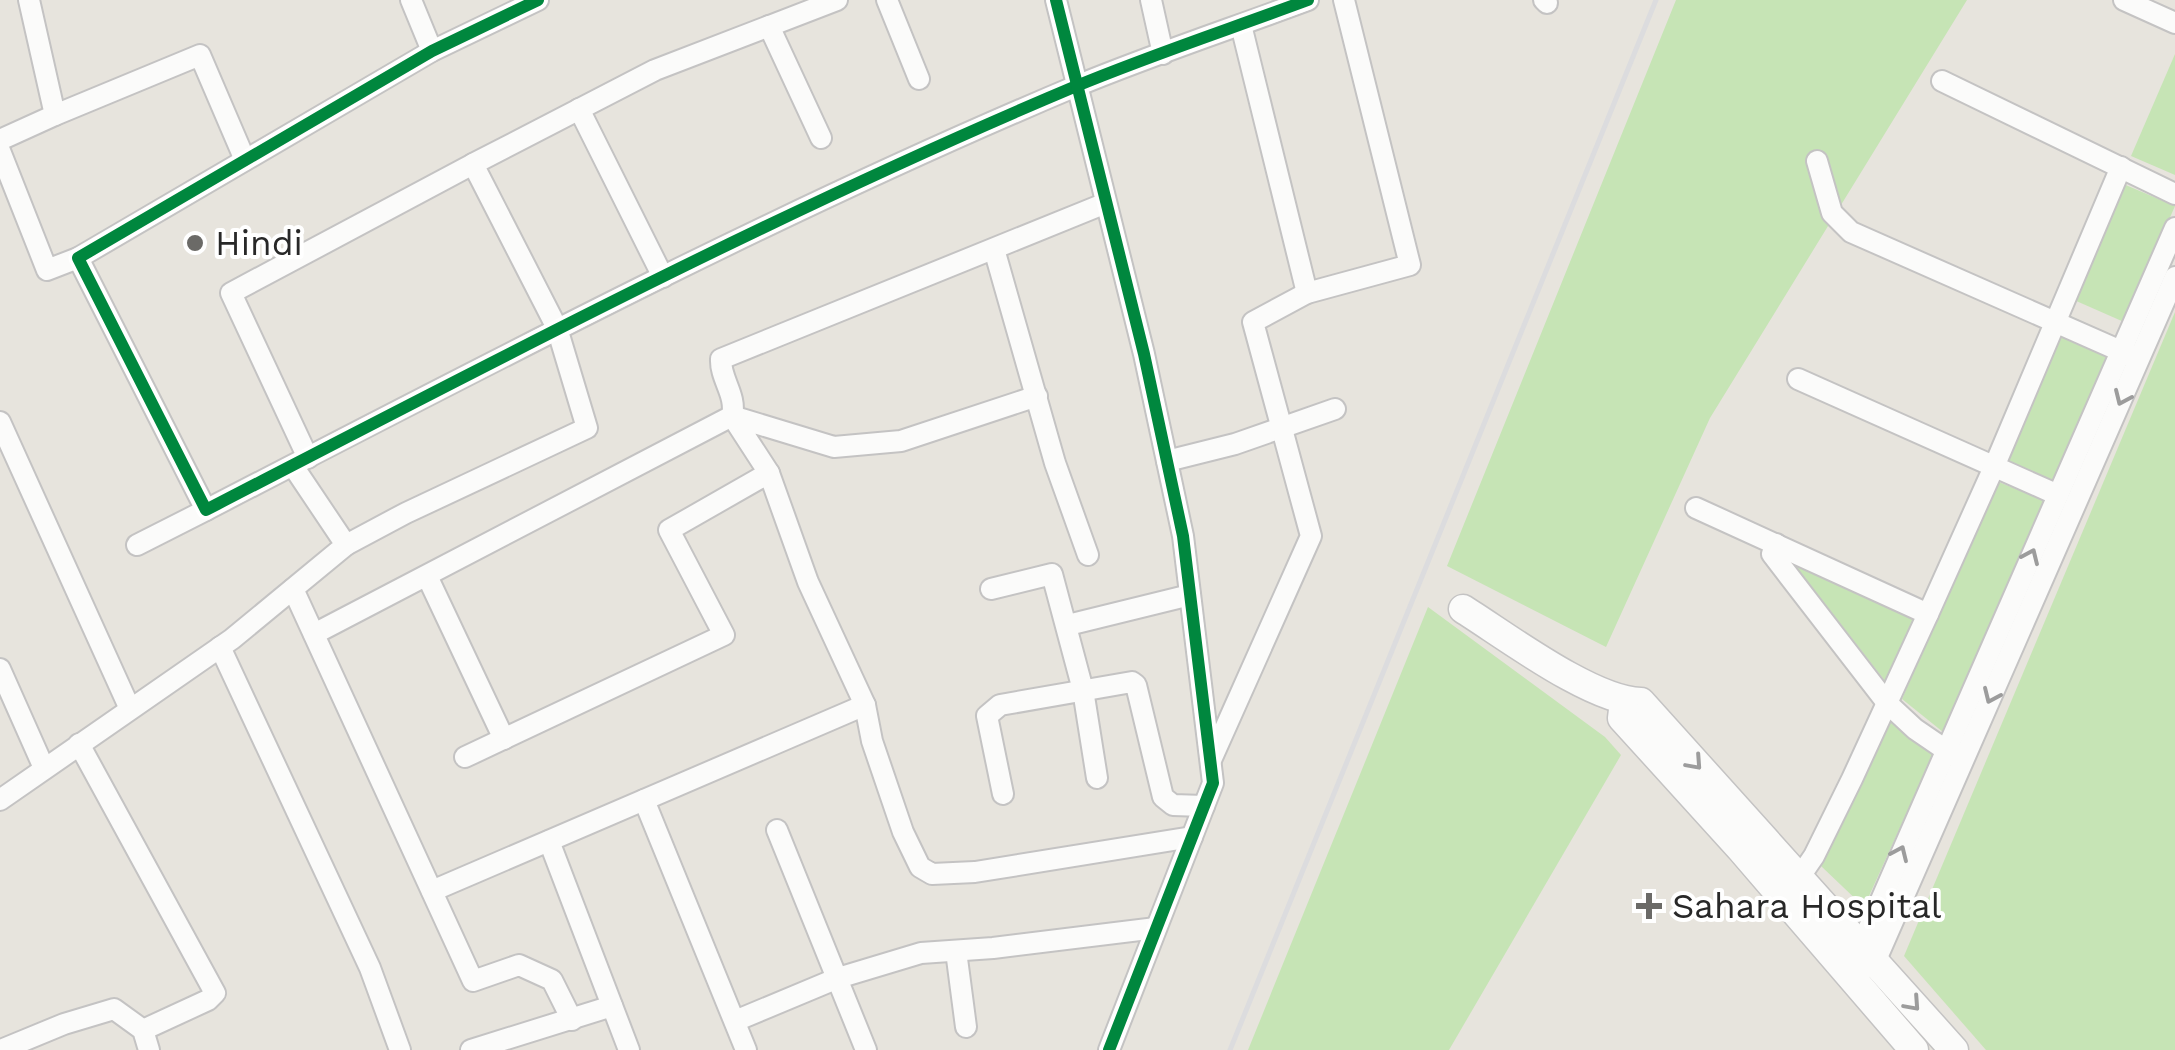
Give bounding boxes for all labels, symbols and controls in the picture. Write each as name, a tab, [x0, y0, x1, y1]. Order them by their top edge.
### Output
place label: Hindi	[215, 222, 303, 264]
marker: Hindi	[184, 232, 206, 254]
one-way arrow	[2114, 388, 2134, 406]
one-way arrow	[2019, 548, 2039, 566]
one-way arrow	[1983, 686, 2003, 704]
one-way arrow	[1683, 751, 1701, 770]
one-way arrow	[1888, 845, 1908, 863]
place label: Sahara Hospital	[1672, 885, 1942, 927]
marker: Sahara Hospital	[1636, 893, 1662, 919]
one-way arrow	[1901, 992, 1919, 1011]

